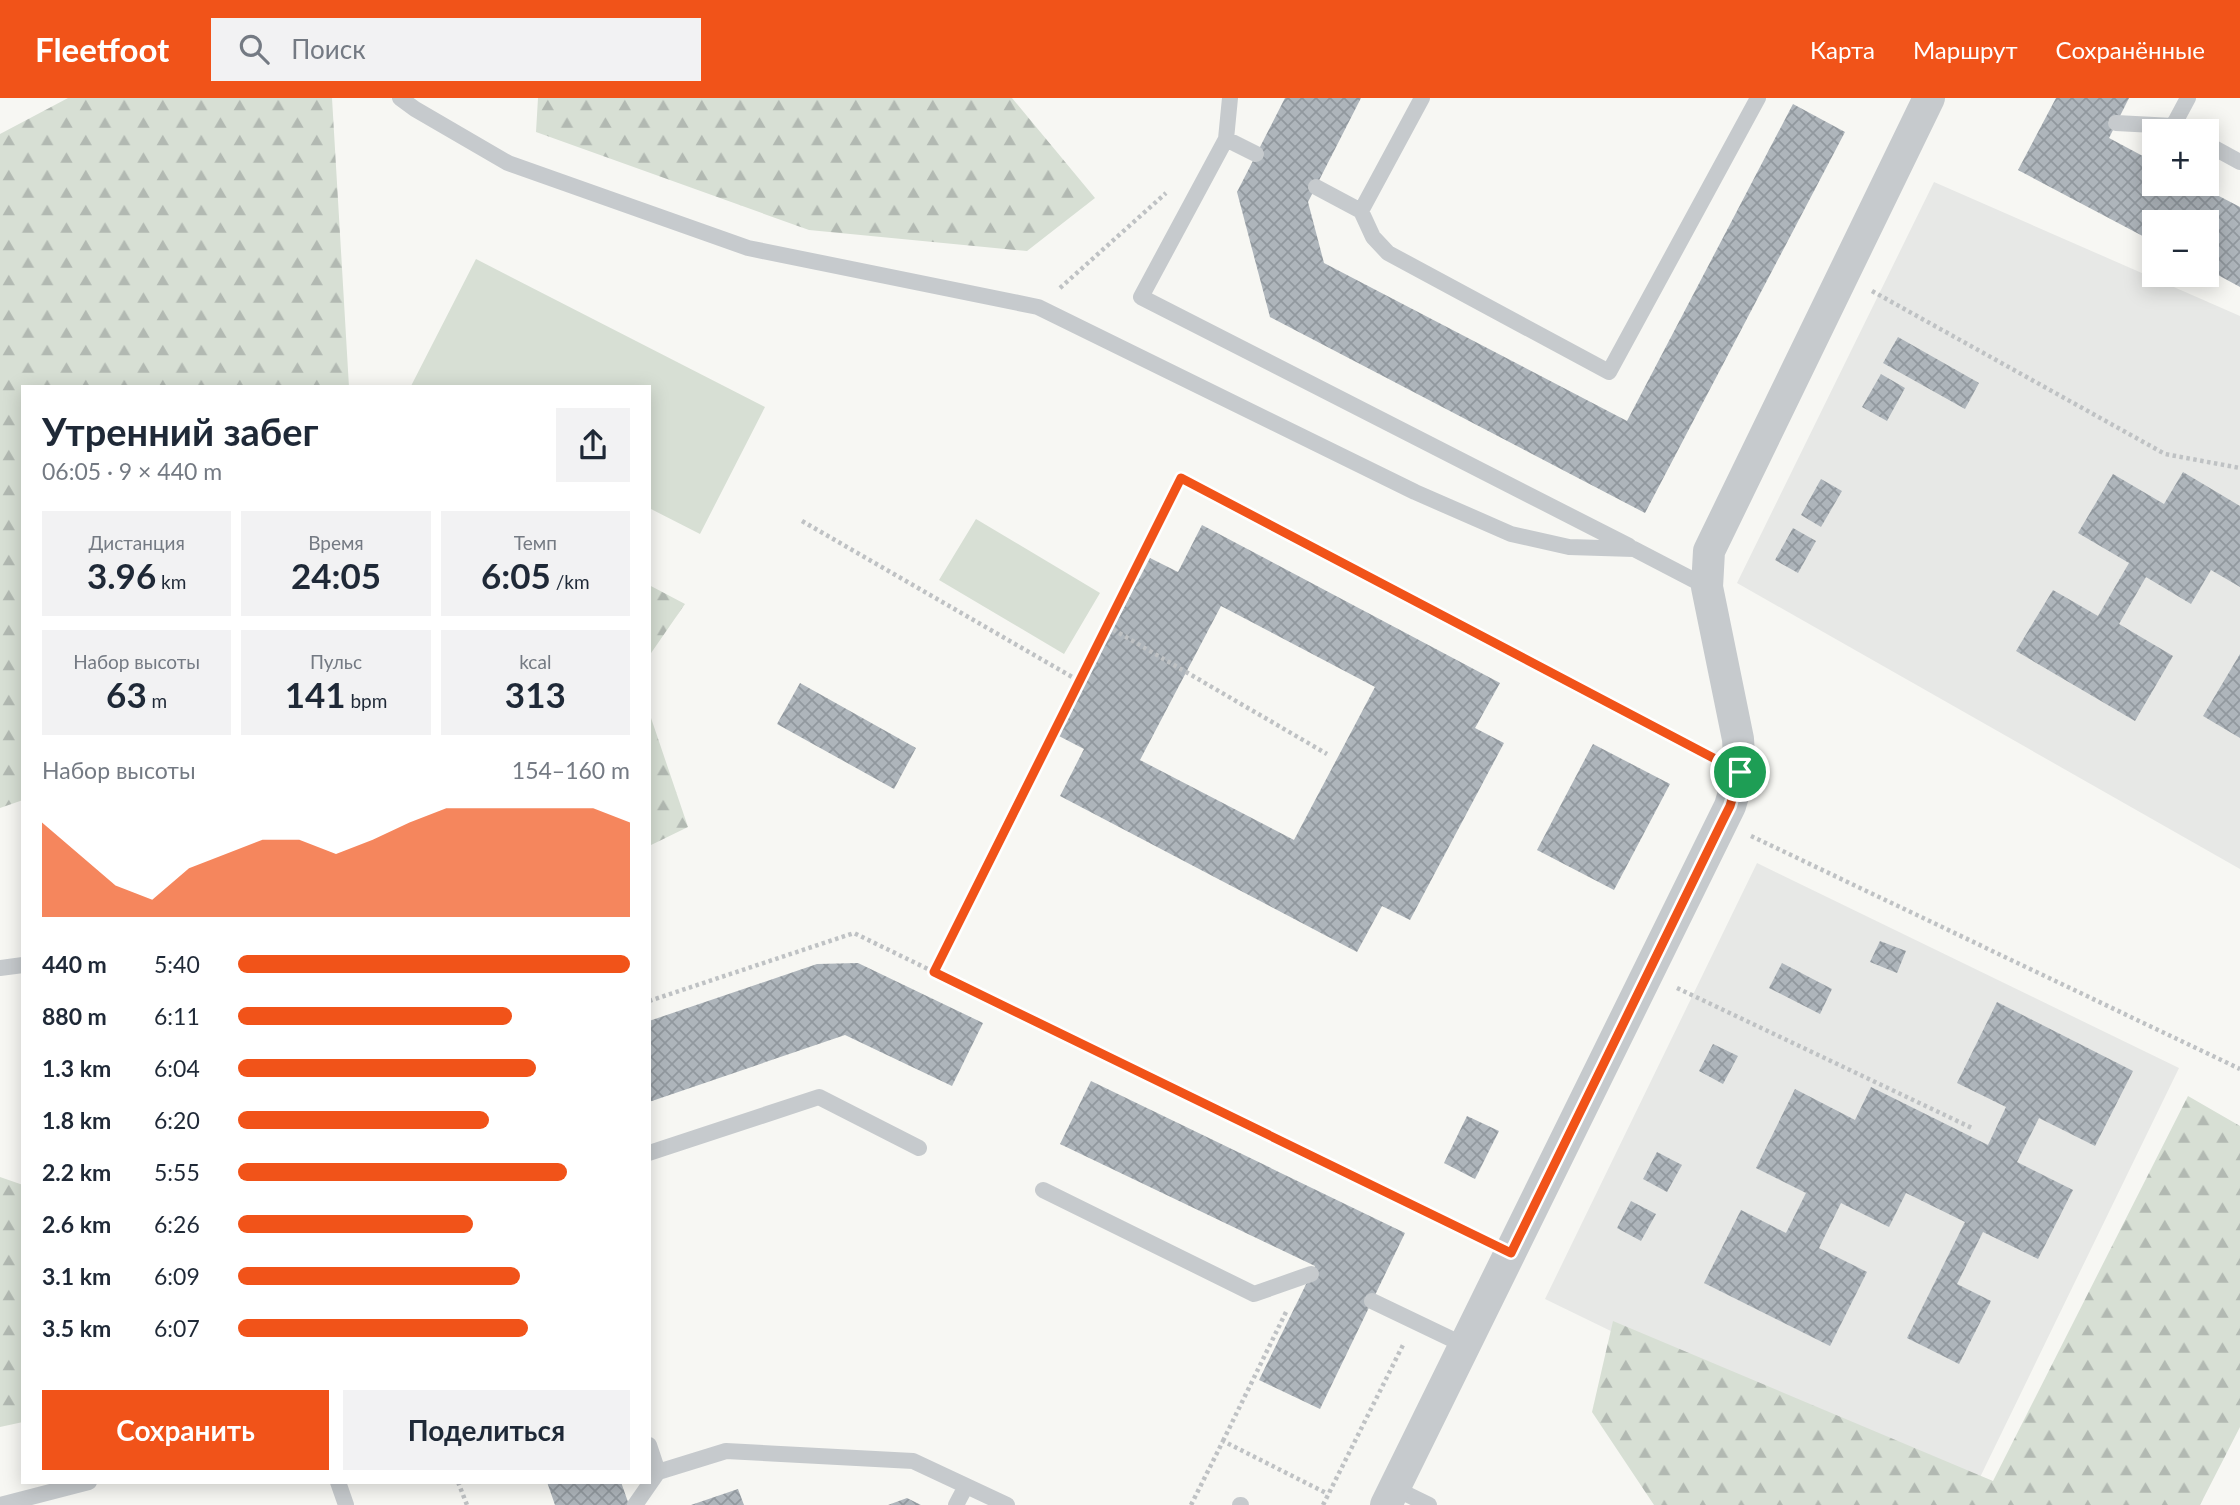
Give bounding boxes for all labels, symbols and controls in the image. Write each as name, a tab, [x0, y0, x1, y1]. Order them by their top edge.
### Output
search box	[211, 18, 701, 81]
text: Fleetfoot	[35, 29, 169, 69]
icon: search	[235, 30, 273, 68]
text: Поиск	[291, 33, 366, 65]
text: Карта	[1810, 35, 1875, 64]
text: Маршрут	[1913, 35, 2018, 64]
text: Сохранённые	[2056, 35, 2205, 64]
map controls	[2142, 119, 2219, 287]
button: +	[2142, 119, 2219, 196]
button: −	[2142, 210, 2219, 287]
text: Утренний забег	[42, 408, 319, 454]
button: share	[556, 408, 630, 482]
text: 06:05 · 9 × 440 m	[42, 457, 222, 485]
text: Дистанция	[89, 531, 185, 554]
text: Время	[308, 531, 364, 554]
text: Темп	[514, 531, 557, 554]
text: 3.96	[87, 554, 156, 596]
text: 24:05	[291, 554, 381, 596]
text: 6:05	[481, 554, 551, 596]
text: km	[156, 570, 186, 593]
text: /km	[551, 570, 590, 593]
text: Набор высоты	[73, 650, 200, 673]
text: Пульс	[310, 650, 362, 673]
text: kcal	[519, 650, 551, 673]
text: 63	[106, 673, 147, 715]
text: 141	[285, 673, 346, 715]
text: 313	[505, 673, 566, 715]
text: m	[147, 689, 167, 712]
text: bpm	[346, 689, 387, 712]
pin	[1710, 742, 1770, 802]
icon: arrive	[1721, 753, 1759, 791]
text: Набор высоты	[42, 756, 196, 784]
text: 154–160 m	[512, 756, 630, 784]
text: 440 m	[42, 950, 107, 978]
text: 5:40	[154, 950, 200, 978]
text: 880 m	[42, 1002, 107, 1030]
text: 6:11	[154, 1002, 200, 1030]
text: 1.3 km	[42, 1054, 111, 1082]
text: 6:04	[154, 1054, 200, 1082]
text: 1.8 km	[42, 1106, 111, 1134]
text: 6:20	[154, 1106, 200, 1134]
text: 2.2 km	[42, 1158, 111, 1186]
text: 5:55	[154, 1158, 200, 1186]
text: 2.6 km	[42, 1210, 111, 1238]
text: 6:26	[154, 1210, 200, 1238]
text: 3.1 km	[42, 1262, 111, 1290]
text: 6:09	[154, 1262, 200, 1290]
text: 3.5 km	[42, 1314, 111, 1342]
text: 6:07	[154, 1314, 200, 1342]
button: Сохранить	[42, 1390, 329, 1470]
button: Поделиться	[343, 1390, 630, 1470]

